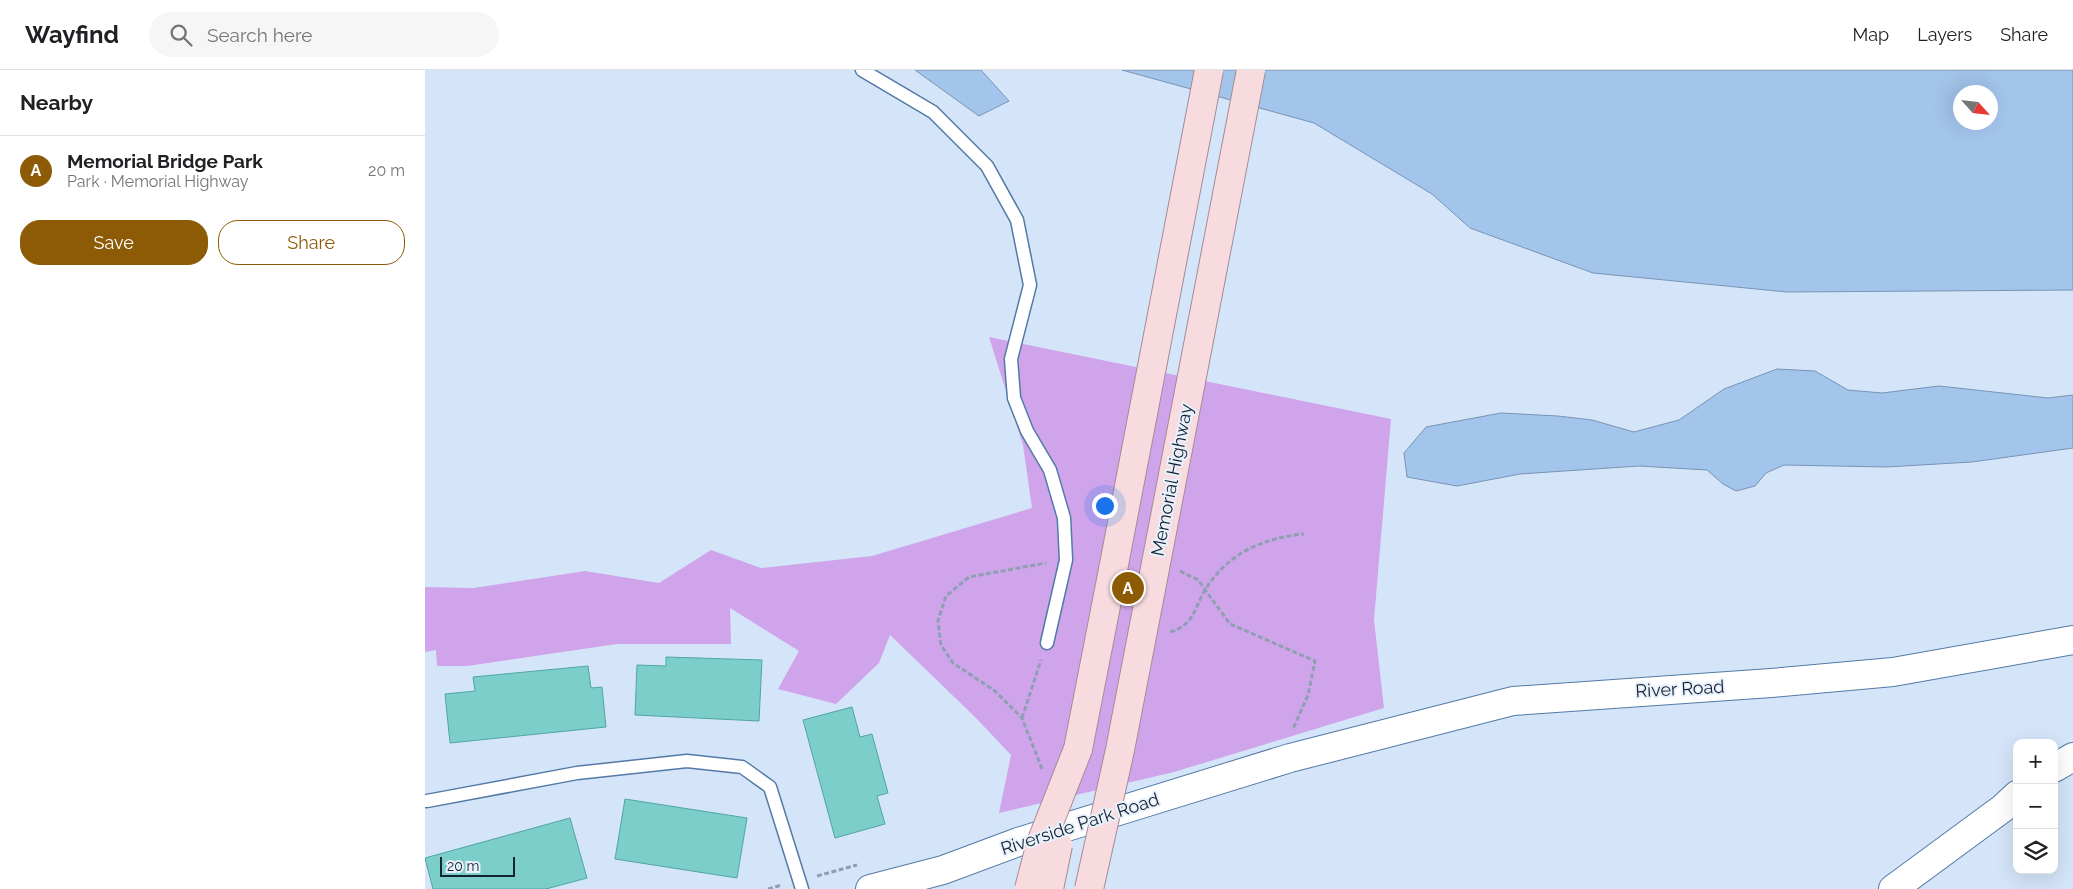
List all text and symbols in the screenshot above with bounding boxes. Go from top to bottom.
search box [149,12,499,57]
text: Wayfind [25,20,119,49]
icon: search [167,21,195,49]
text: Search here [207,24,312,46]
text: Map [1853,24,1889,45]
text: Layers [1917,24,1972,45]
text: Share [2000,24,2048,45]
north arrow [1953,85,1998,130]
text: Nearby [20,90,93,115]
text: Memorial Bridge Park [67,150,263,172]
text: A [31,161,41,180]
text: 20 m [368,161,405,180]
text: Park · Memorial Highway [67,172,248,191]
button: Save [20,220,208,265]
button: Share [218,220,405,265]
street label: Memorial Highway [1146,402,1197,558]
your location [1092,493,1118,519]
pin: A [1112,569,1144,607]
street label: River Road [1635,676,1725,701]
map controls [2013,739,2058,874]
button: + [2013,739,2058,784]
button: − [2013,784,2058,829]
street label: Riverside Park Road [998,788,1162,859]
button: layers [2013,829,2058,874]
scale bar [440,854,515,877]
text: 20 m [447,858,479,874]

